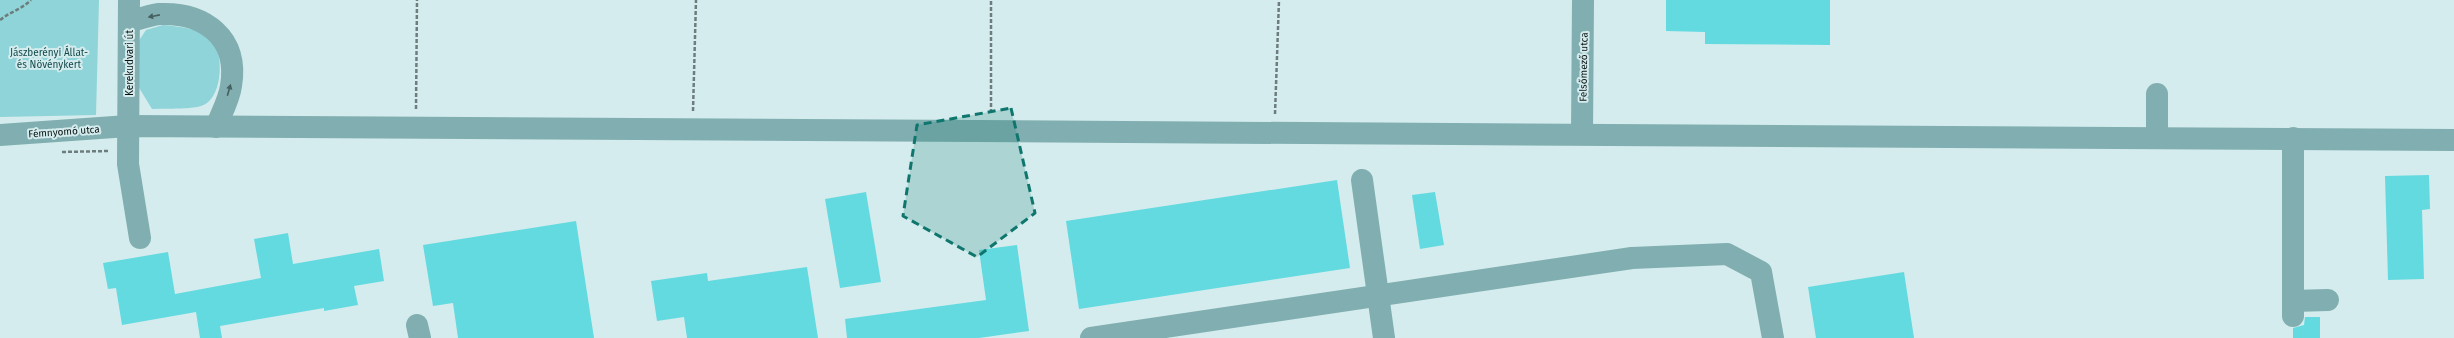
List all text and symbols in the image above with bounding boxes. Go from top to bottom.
one-way arrow [148,13,161,19]
street label: Kerekudvari út [123,30,136,96]
street label: Felsőmező utca [1576,32,1591,102]
park label: Jászberényi Állat- és Növénykert [10,45,88,71]
one-way arrow [227,84,233,97]
street label: Fémnyomó utca [28,124,100,140]

